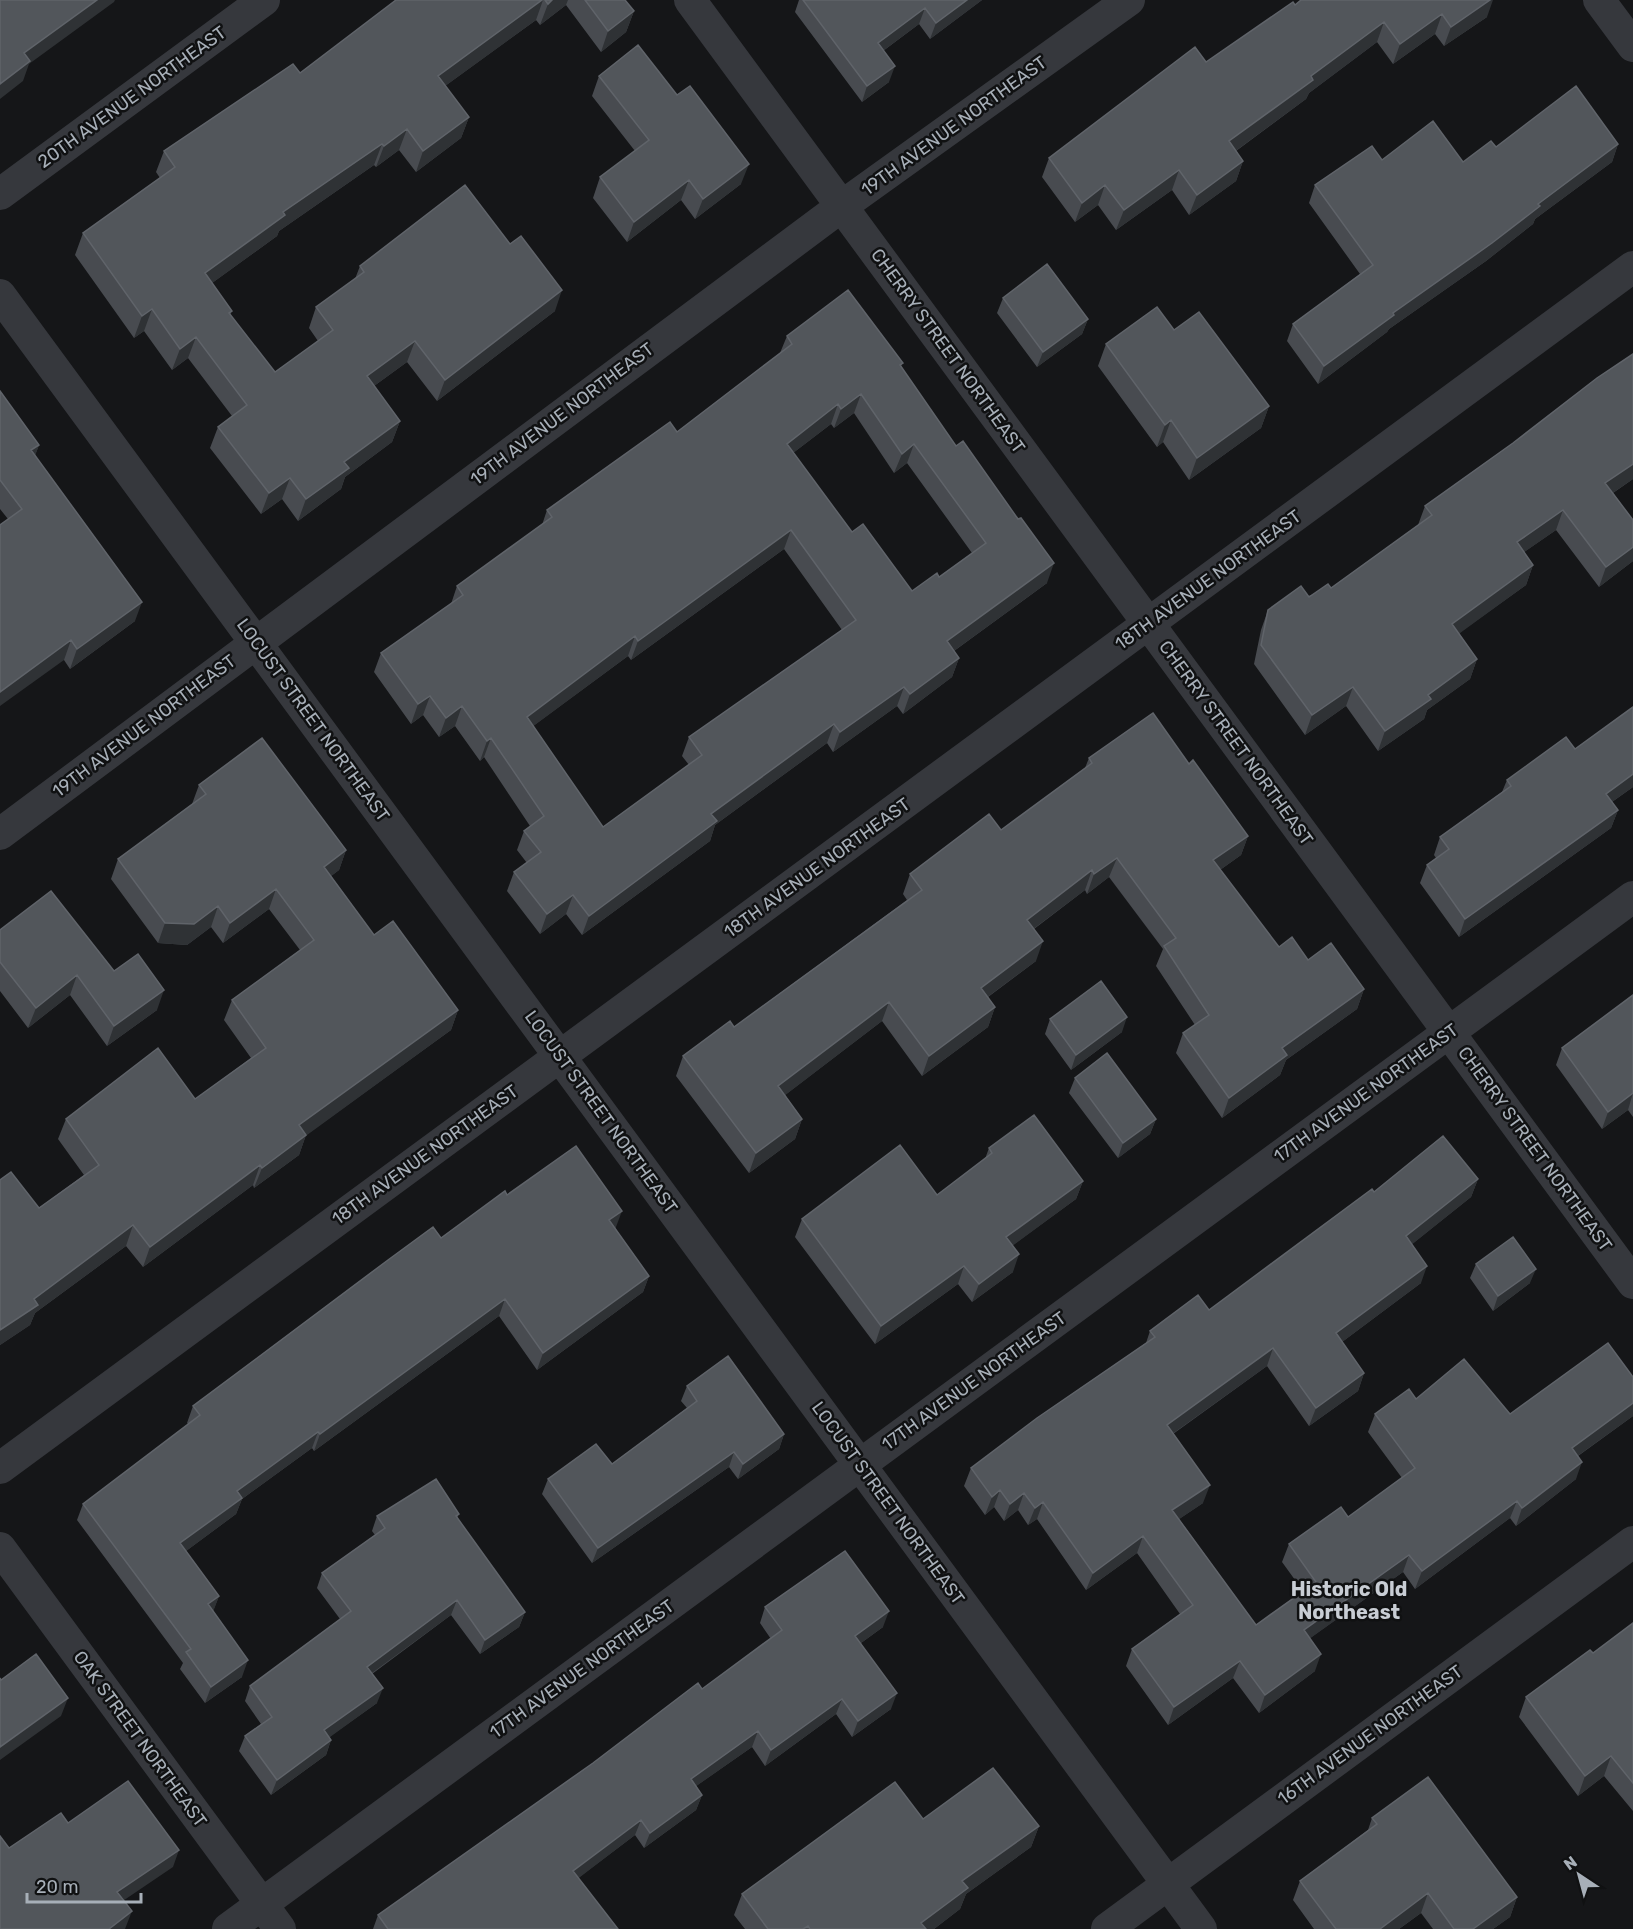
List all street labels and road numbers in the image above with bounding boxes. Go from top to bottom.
street label: 20TH AVENUE NORTHEAST [34,21,230,173]
street label: 19TH AVENUE NORTHEAST [857,51,1051,201]
street label: CHERRY STREET NORTHEAST [866,244,1030,458]
street label: 19TH AVENUE NORTHEAST [466,338,658,490]
street label: 18TH AVENUE NORTHEAST [1111,505,1305,655]
street label: LOCUST STREET NORTHEAST [232,614,394,826]
street label: CHERRY STREET NORTHEAST [1154,636,1318,850]
street label: 19TH AVENUE NORTHEAST [48,650,240,802]
street label: 18TH AVENUE NORTHEAST [720,793,914,943]
street label: LOCUST STREET NORTHEAST [520,1006,682,1218]
street label: 17TH AVENUE NORTHEAST [1270,1019,1462,1167]
street label: CHERRY STREET NORTHEAST [1453,1042,1617,1256]
street label: 18TH AVENUE NORTHEAST [328,1080,522,1230]
street label: 17TH AVENUE NORTHEAST [878,1307,1070,1455]
street label: LOCUST STREET NORTHEAST [807,1397,969,1609]
street label: 17TH AVENUE NORTHEAST [486,1595,678,1743]
street label: OAK STREET NORTHEAST [69,1647,211,1831]
street label: 16TH AVENUE NORTHEAST [1273,1660,1467,1810]

